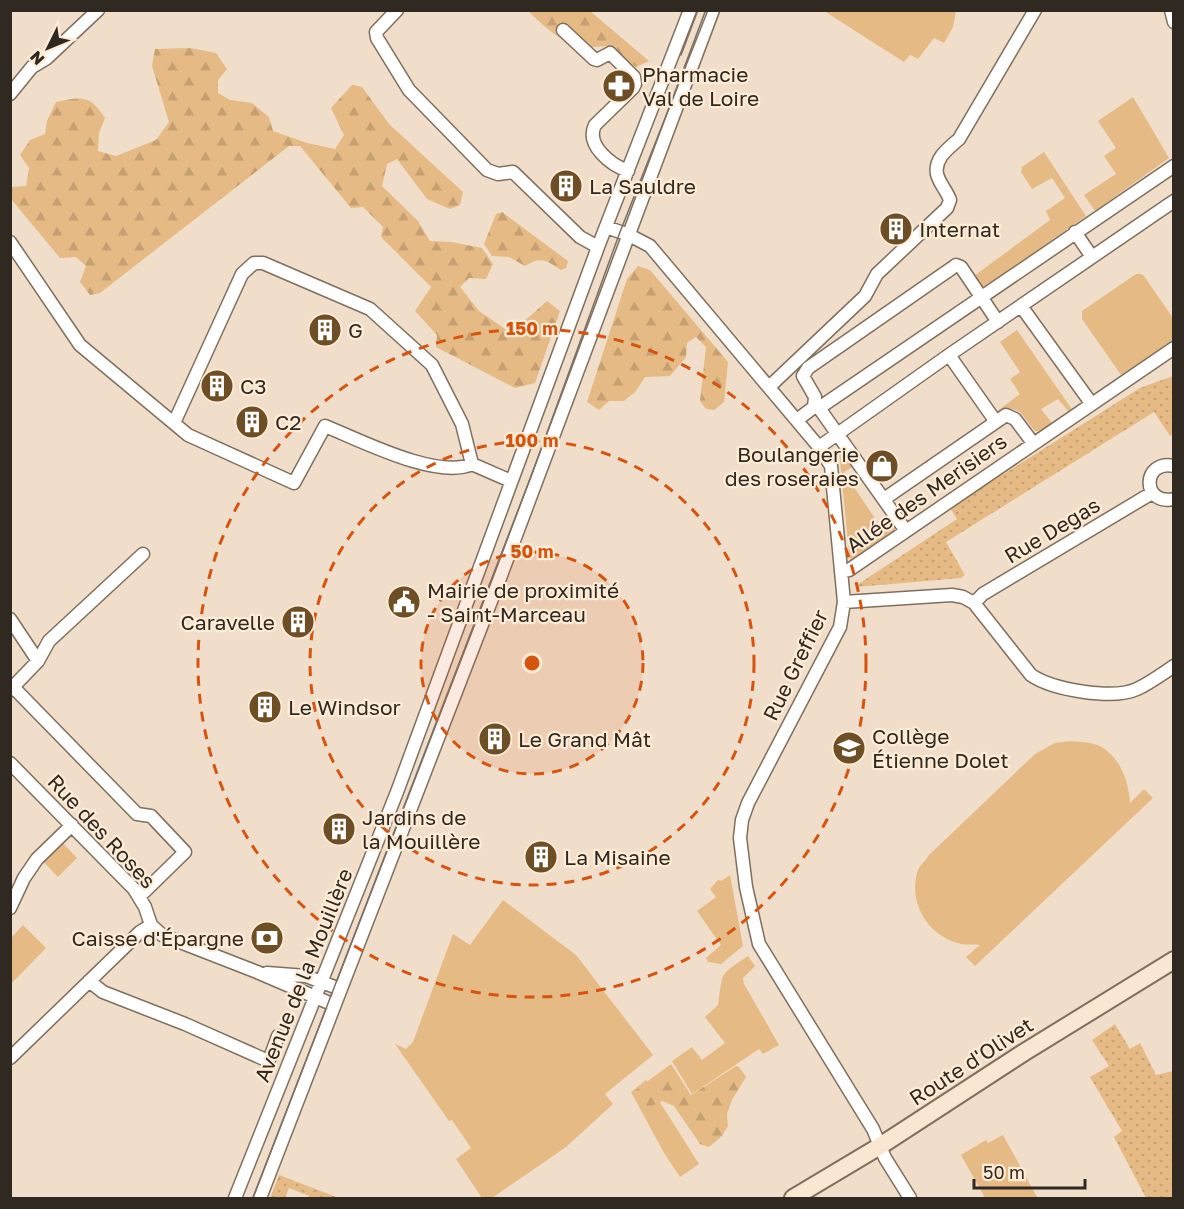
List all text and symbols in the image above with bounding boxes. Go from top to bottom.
north arrow [18,18,78,78]
text: N [26,47,48,70]
place label: Pharmacie Val de Loire [642,61,759,111]
pharmacy icon: Pharmacie Val de Loire [601,68,637,104]
building icon: La Sauldre [548,168,584,204]
place label: La Sauldre [589,173,696,199]
building icon: Internat [878,211,914,247]
place label: Internat [919,216,1000,242]
building icon: G [307,312,343,348]
place label: G [348,317,363,343]
text: 150 m [506,317,558,339]
building icon: C3 [199,368,235,404]
place label: C3 [240,373,267,399]
building icon: C2 [234,404,270,440]
place label: C2 [275,409,301,435]
street label: Allée des Merisiers [841,428,1011,558]
text: 100 m [506,429,558,451]
place label: Boulangerie des roseraies [725,441,859,491]
shop icon: Boulangerie des roseraies [864,448,900,484]
street label: Rue Degas [1000,491,1104,569]
text: 50 m [511,540,553,562]
place label: Mairie de proximité - Saint-Marceau [427,577,619,627]
public building icon: Mairie de proximité - Saint-Marceau [386,584,422,620]
building icon: Caravelle [280,604,316,640]
street label: Rue Greffier [757,605,833,725]
place label: Caravelle [181,609,275,635]
centre of rings [522,653,542,673]
building icon: Le Windsor [247,689,283,725]
place label: Le Windsor [288,694,401,720]
building icon: Le Grand Mât [477,721,513,757]
place label: Collège Étienne Dolet [872,723,1009,773]
place label: Le Grand Mât [518,726,651,752]
school or university icon: Collège Étienne Dolet [831,730,867,766]
street label: Rue des Roses [43,769,161,893]
place label: Jardins de la Mouillère [362,804,480,854]
building icon: Jardins de la Mouillère [321,811,357,847]
building icon: La Misaine [523,839,559,875]
place label: La Misaine [564,844,671,870]
street label: Avenue de la Mouillère [248,864,358,1086]
bank icon: Caisse d'Épargne [249,920,285,956]
place label: Caisse d'Épargne [71,925,244,951]
street label: Route d'Olivet [904,1011,1038,1111]
scale bar [974,1152,1085,1190]
text: 50 m [983,1161,1025,1183]

